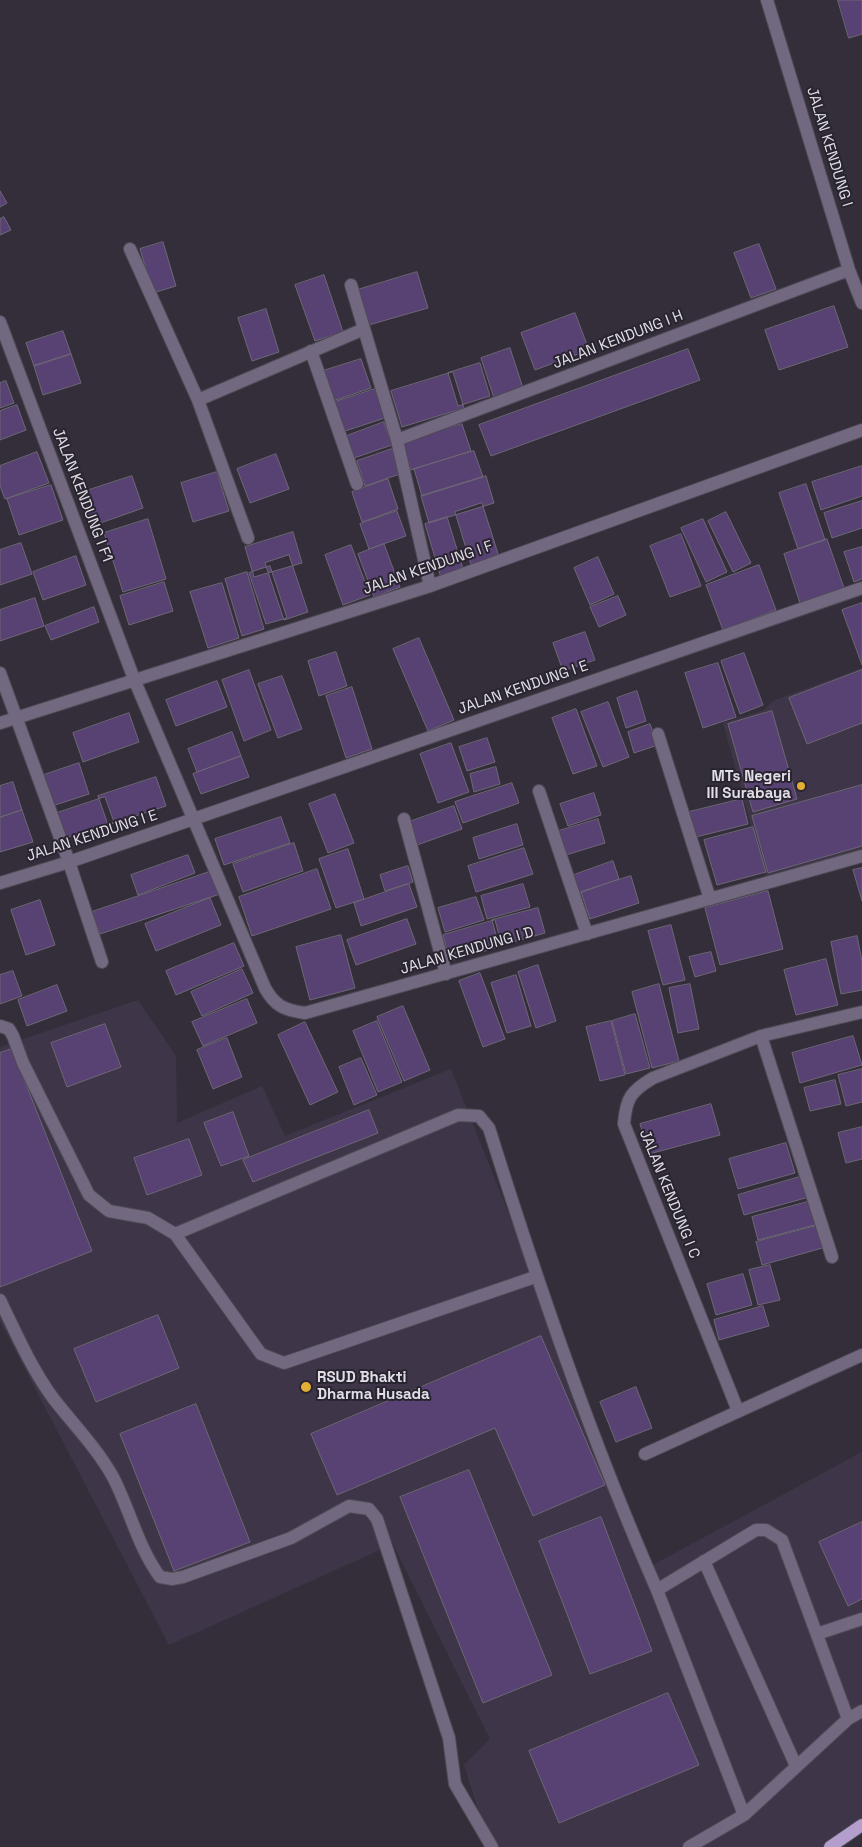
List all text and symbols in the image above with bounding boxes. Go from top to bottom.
street label: JALAN KENDUNG I [802,85,856,209]
street label: JALAN KENDUNG I H [550,307,686,373]
street label: JALAN KENDUNG I F1 [48,425,116,565]
street label: JALAN KENDUNG I F [361,537,495,599]
street label: JALAN KENDUNG I E [456,657,590,719]
place label: MTs Negeri III Surabaya [707,768,791,803]
marker: MTs Negeri III Surabaya [795,780,807,792]
street label: JALAN KENDUNG I E [24,806,160,866]
street label: JALAN KENDUNG I D [398,923,536,979]
street label: JALAN KENDUNG I C [635,1127,703,1261]
place label: RSUD Bhakti Dharma Husada [317,1369,430,1404]
marker: RSUD Bhakti Dharma Husada [299,1380,313,1394]

